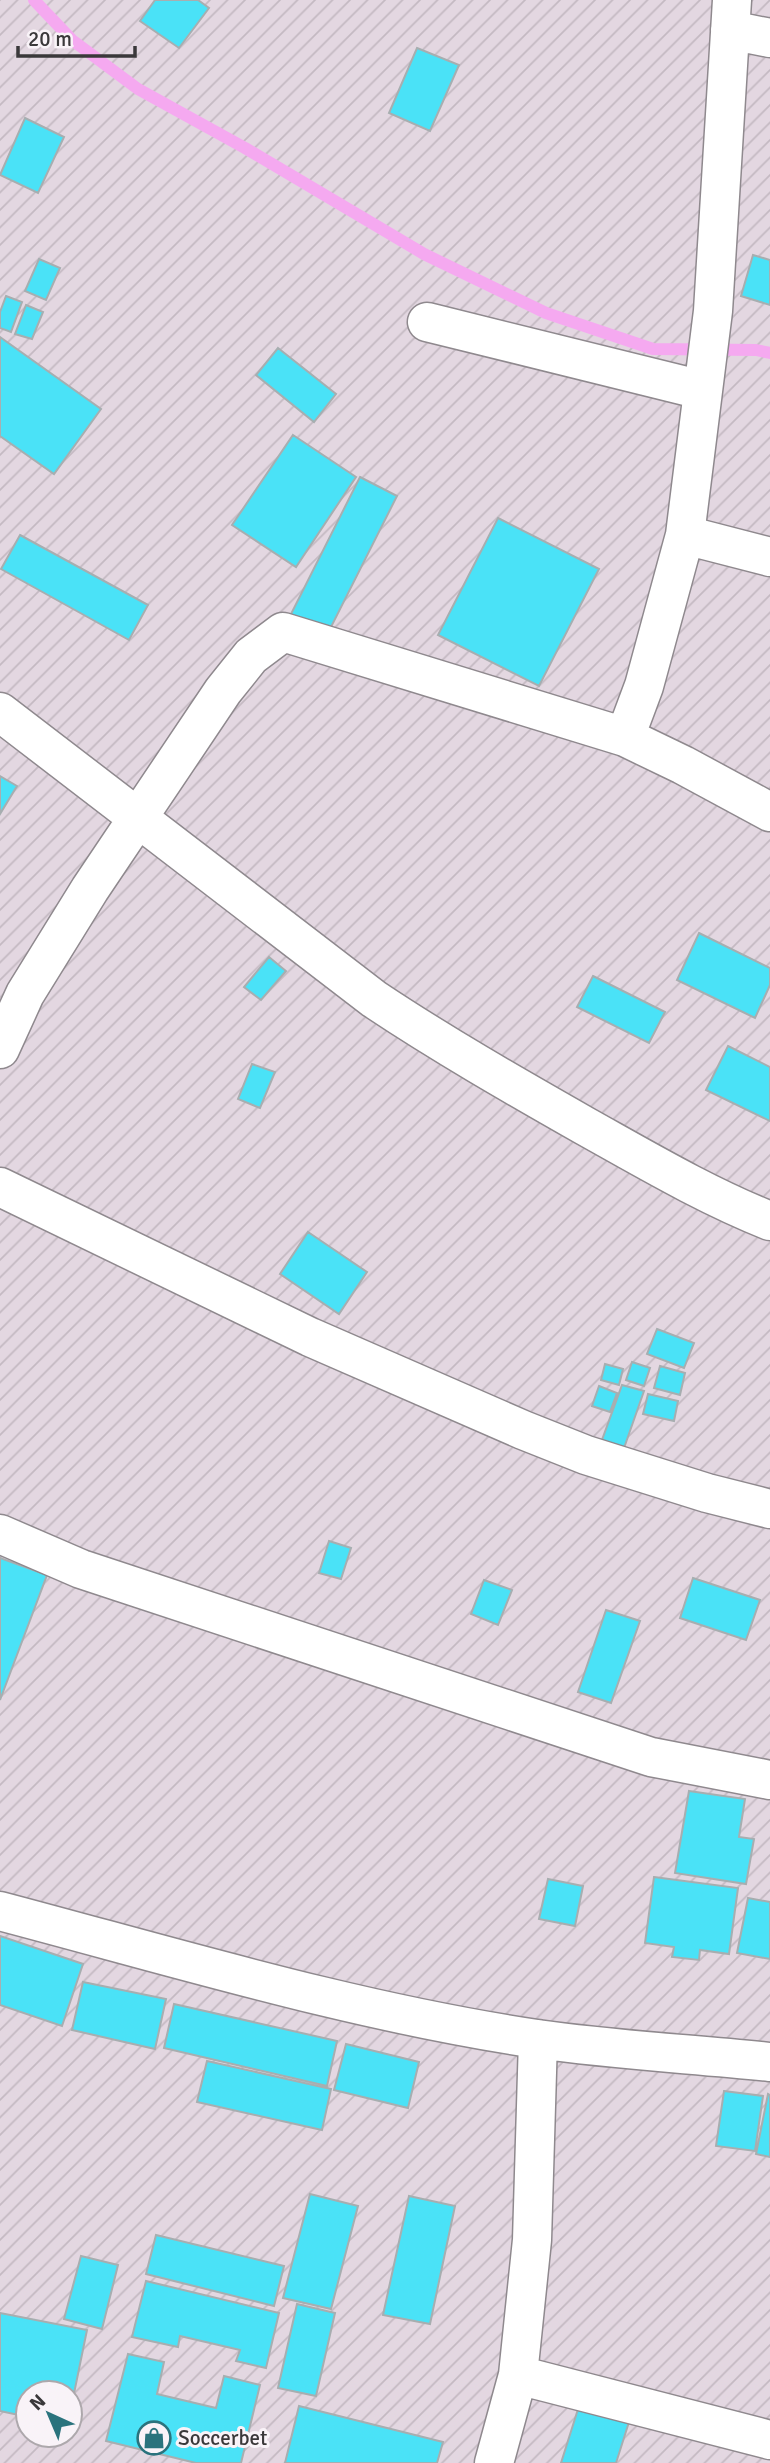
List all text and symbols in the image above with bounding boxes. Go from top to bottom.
scale bar [18,14,135,58]
text: 20 m [28,26,72,52]
north arrow [14,2379,84,2449]
text: N [25,2389,51,2416]
shop icon: Soccerbet [135,2419,173,2457]
place label: Soccerbet [178,2425,267,2451]

